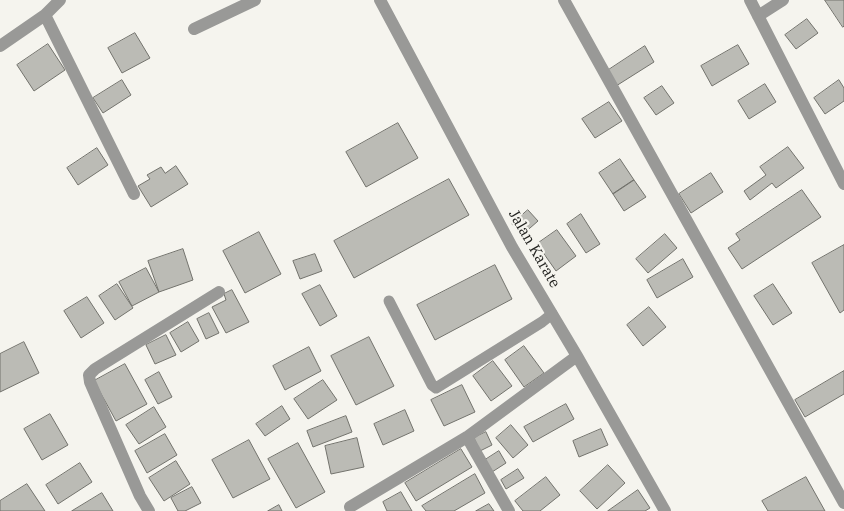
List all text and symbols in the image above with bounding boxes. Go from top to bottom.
street label: Jalan Karate [504,207,564,291]

